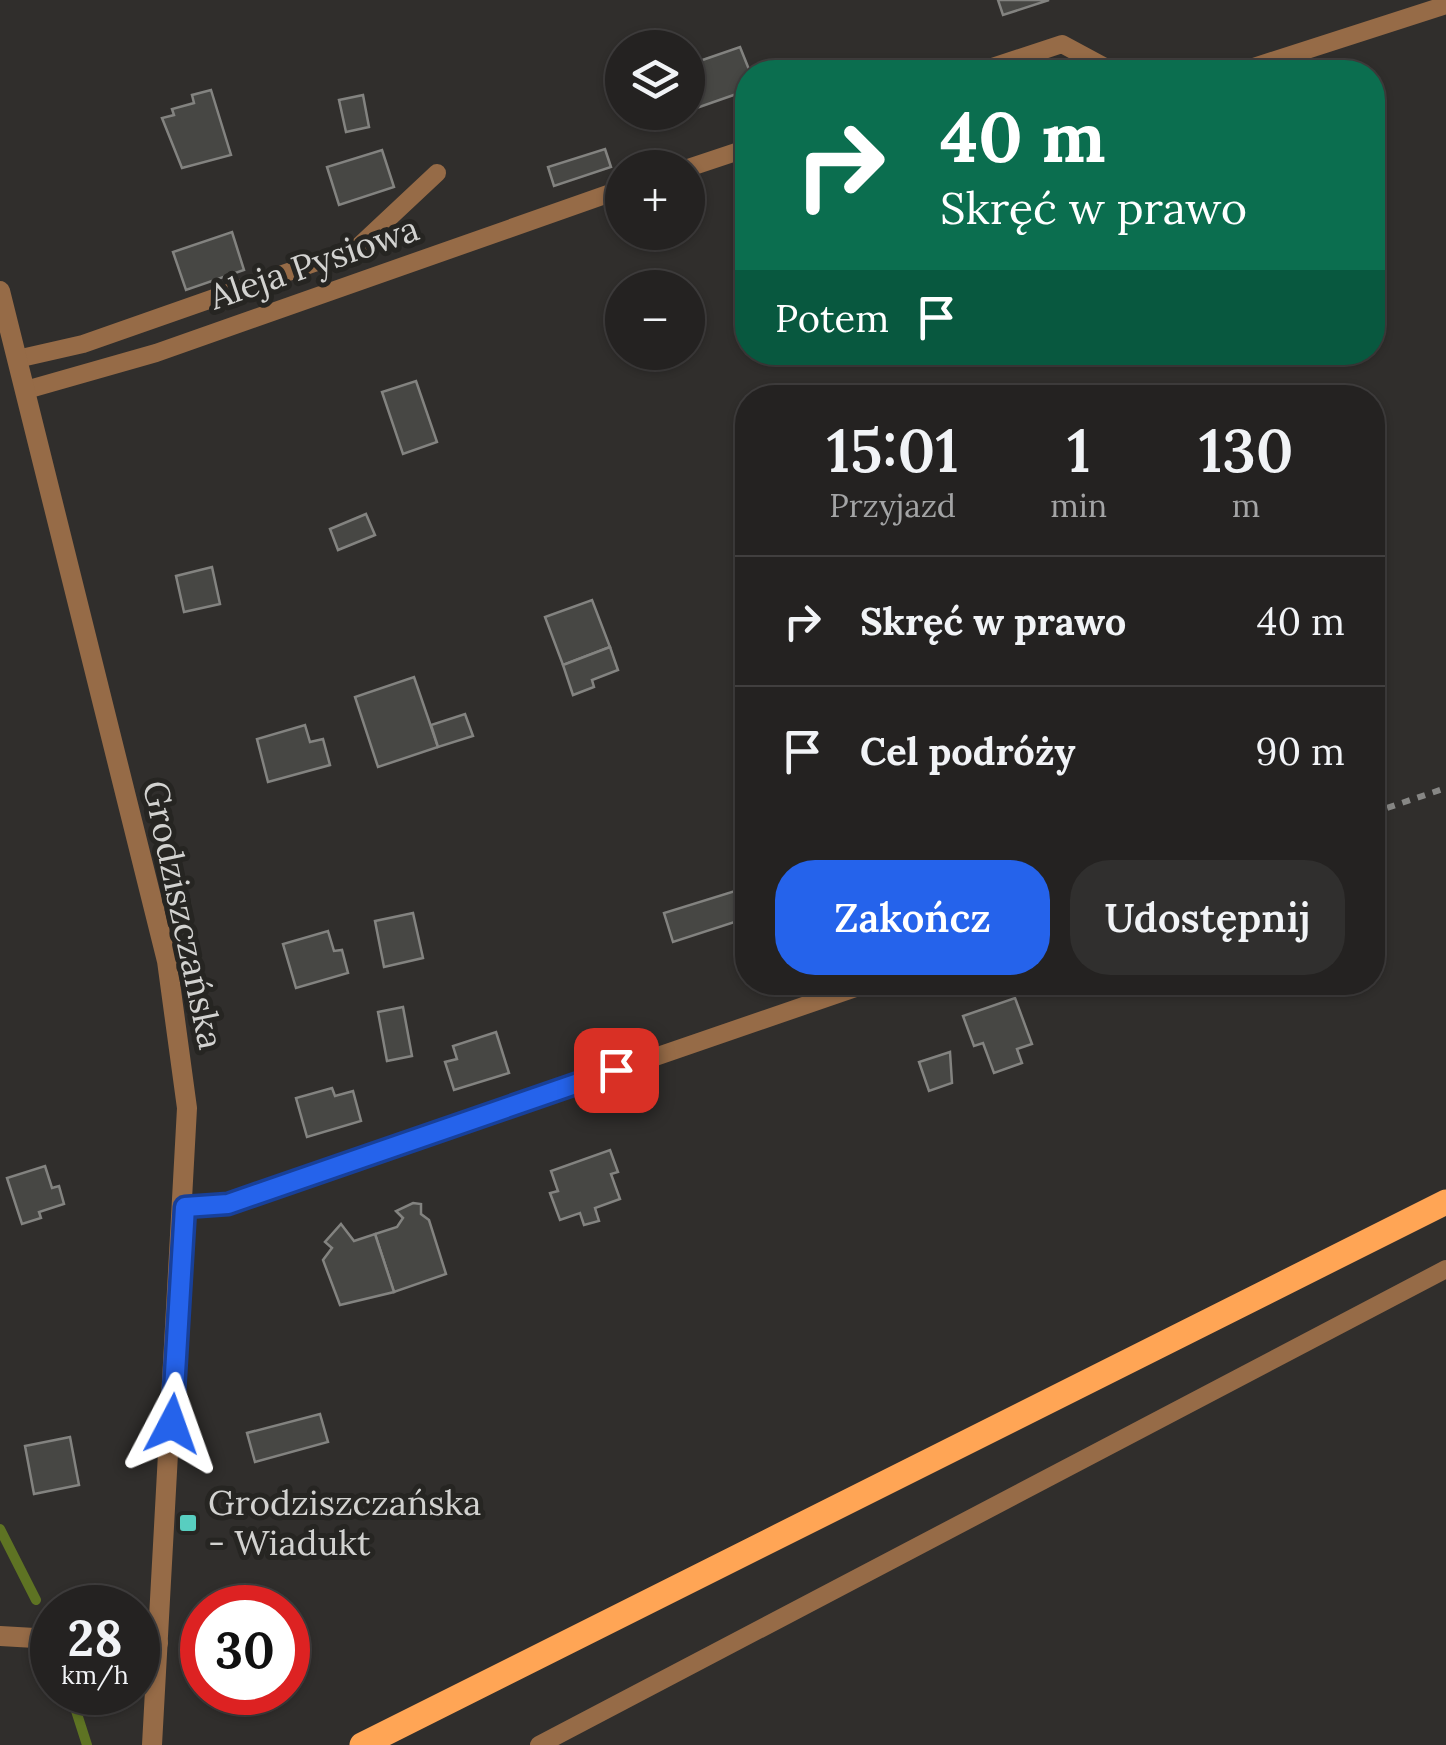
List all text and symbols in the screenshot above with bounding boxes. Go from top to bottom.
map controls [605,30,705,370]
button: layers [605,30,705,130]
text: 40 m [940,92,1106,181]
icon: right [775,100,905,230]
button: + [605,150,705,250]
text: Skręć w prawo [940,179,1247,236]
street label: Aleja Pysiowa [202,206,425,320]
button: − [605,270,705,370]
icon: arrive [909,290,964,345]
text: Potem [775,294,889,342]
text: 15:01 [826,412,959,488]
text: 1 [1067,412,1091,488]
text: 130 [1199,412,1294,488]
text: Przyjazd [829,485,956,526]
text: min [1050,485,1107,526]
text: m [1232,485,1260,526]
icon: right [775,594,830,649]
text: Skręć w prawo [860,597,1126,645]
text: 40 m [1257,597,1345,645]
icon: arrive [775,724,830,779]
text: Cel podróży [860,727,1075,775]
text: 90 m [1255,727,1345,775]
street label: Grodziszczańska [133,777,234,1053]
button: Zakończ [775,860,1050,975]
button: Udostępnij [1070,860,1345,975]
pin [574,1028,659,1113]
icon: arrive [589,1043,644,1098]
position arrow [120,1372,224,1476]
place label: Grodziszczańska - Wiadukt [208,1480,481,1565]
marker: Grodziszczańska - Wiadukt [177,1512,199,1534]
speed limit sign: 30 [180,1585,310,1715]
text: 28 [67,1606,123,1670]
text: km/h [61,1659,129,1691]

